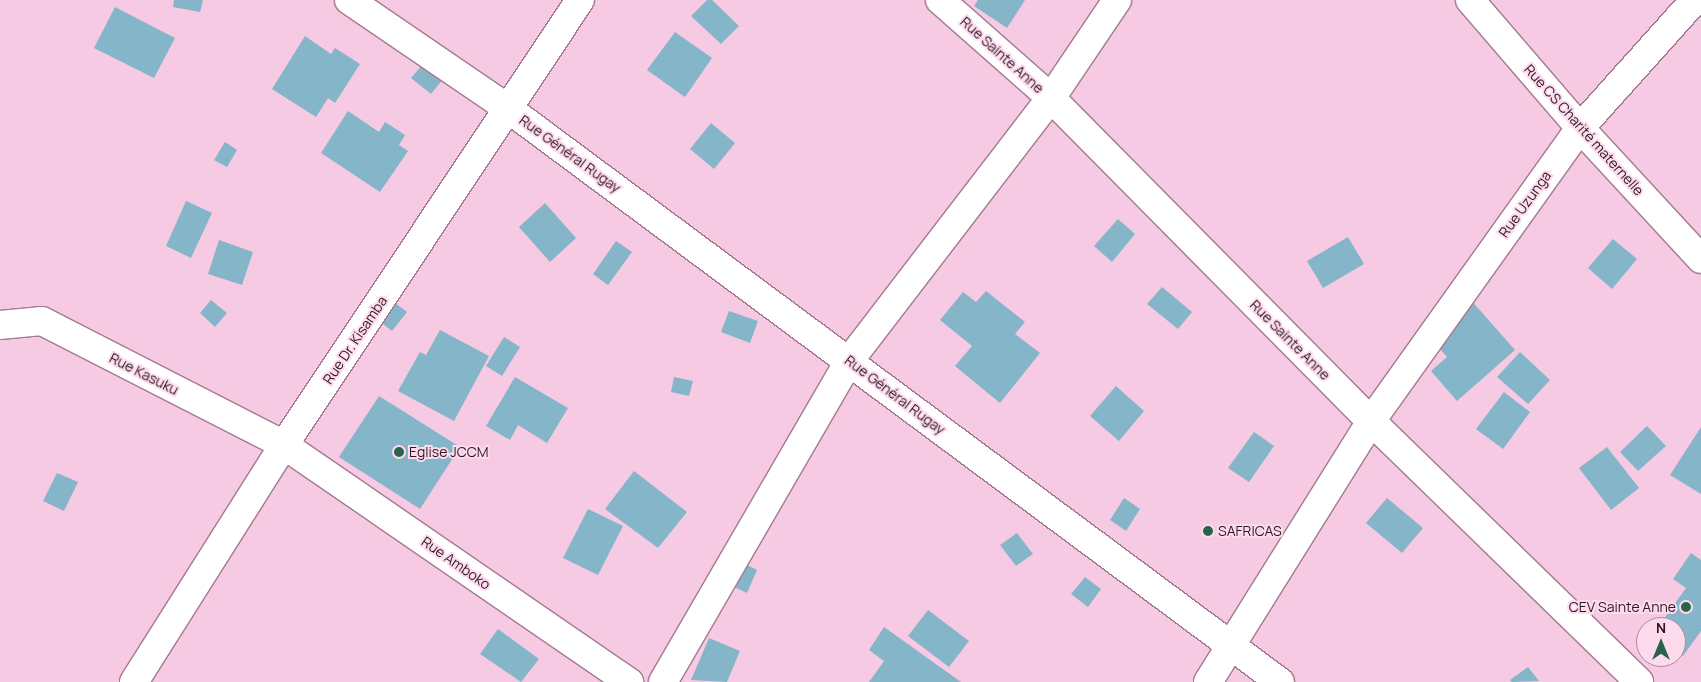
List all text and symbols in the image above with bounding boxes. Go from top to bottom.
street label: Rue Sainte Anne [957,13,1047,97]
street label: Rue CS Charité maternelle [1521,61,1647,199]
street label: Rue Général Rugay [516,112,624,196]
street label: Rue Uzunga [1495,167,1555,241]
street label: Rue Dr. Kisamba [319,293,391,387]
street label: Rue Sainte Anne [1247,297,1333,383]
street label: Rue Kasuku [107,349,181,399]
street label: Rue Général Rugay [842,352,948,438]
place label: Eglise JCCM [409,444,488,460]
marker: Eglise JCCM [393,446,405,458]
place label: SAFRICAS [1218,523,1282,539]
marker: SAFRICAS [1202,525,1214,537]
street label: Rue Amboko [418,533,494,593]
place label: CEV Sainte Anne [1569,599,1676,615]
marker: CEV Sainte Anne [1680,601,1692,613]
north arrow [1636,617,1686,667]
text: N [1656,618,1666,637]

